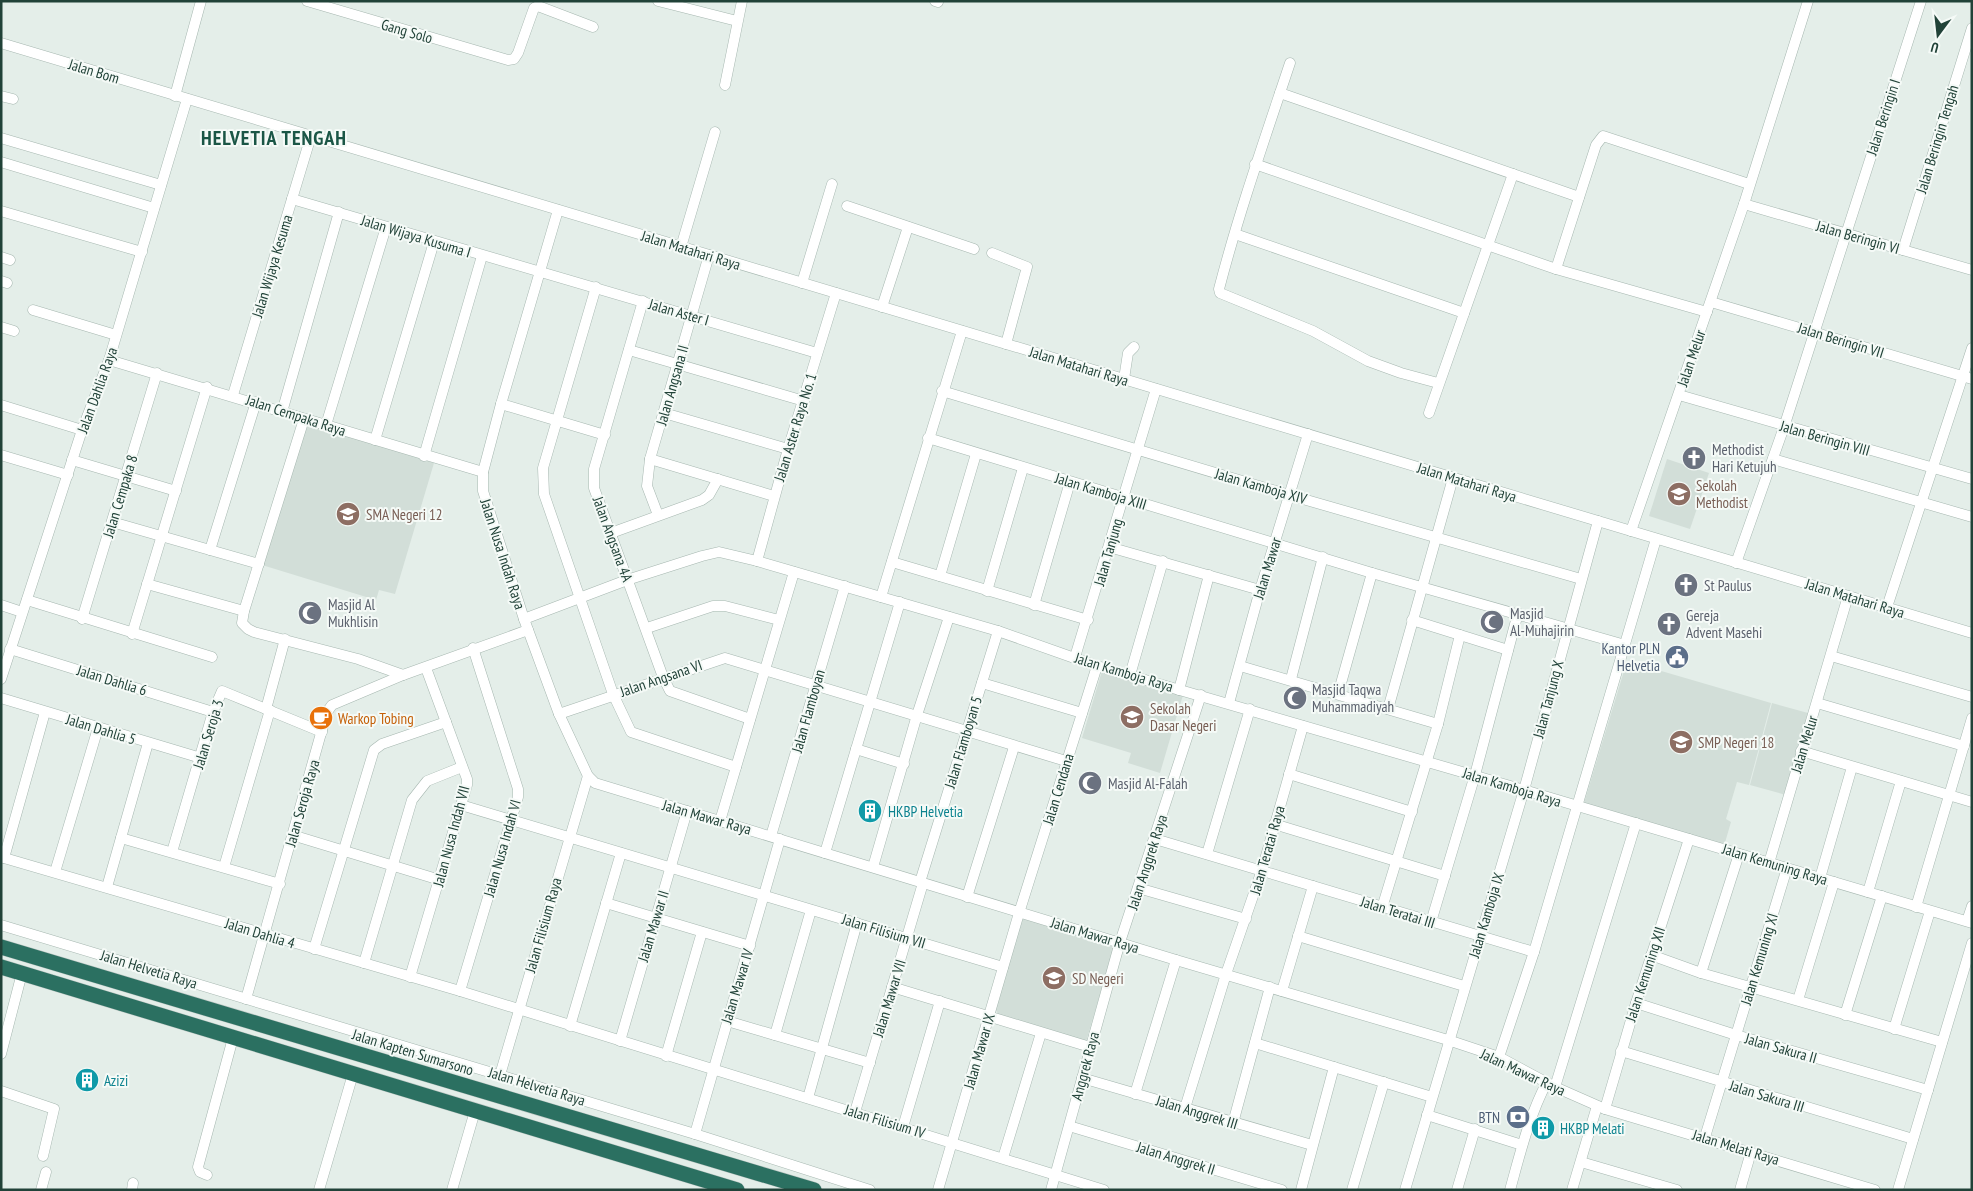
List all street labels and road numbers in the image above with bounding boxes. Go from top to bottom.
street label: Gang Solo [379,15,435,47]
street label: Jalan Bom [65,54,122,88]
street label: Jalan Beringin I [1861,76,1904,158]
street label: Jalan Beringin Tengah [1911,83,1962,196]
street label: Jalan Wijaya Kusuma I [358,210,473,262]
street label: Jalan Wijaya Kesuma [247,212,297,321]
street label: Jalan Beringin VI [1813,216,1902,258]
street label: Jalan Matahari Raya [638,226,743,274]
street label: Jalan Aster I [646,294,711,330]
street label: Jalan Beringin VII [1795,318,1886,362]
street label: Jalan Melur [1672,326,1710,390]
street label: Jalan Matahari Raya [1026,342,1131,390]
street label: Jalan Angsana II [651,343,692,428]
street label: Jalan Dahlia Raya [72,344,121,437]
street label: Jalan Aster Raya No. 1 [769,371,820,484]
street label: Jalan Cempaka Raya [243,390,348,440]
street label: Jalan Beringin VIII [1777,416,1872,460]
street label: Jalan Cempaka 8 [98,452,142,541]
street label: Jalan Matahari Raya [1414,458,1519,506]
street label: Jalan Kamboja XIV [1212,464,1309,508]
street label: Jalan Kamboja XIII [1052,468,1149,514]
street label: Jalan Angsana 4A [588,493,638,585]
street label: Jalan Nusa Indah Raya [476,495,530,612]
street label: Jalan Tanjung [1089,516,1127,589]
street label: Jalan Mawar [1248,534,1286,602]
street label: Jalan Matahari Raya [1802,574,1907,622]
street label: Jalan Kamboja Raya [1072,648,1176,696]
street label: Jalan Angsana VI [617,655,705,701]
street label: Jalan Tanjung X [1528,658,1568,741]
street label: Jalan Dahlia 6 [74,660,149,700]
street label: Jalan Flamboyan [787,667,829,756]
street label: Jalan Flamboyan 5 [940,694,986,791]
street label: Jalan Seroja 3 [188,697,228,772]
street label: Jalan Dahlia 5 [63,709,138,749]
street label: Jalan Melur [1786,712,1822,776]
street label: Jalan Cendana [1038,751,1078,828]
street label: Jalan Seroja Raya [280,757,323,850]
street label: Jalan Kamboja Raya [1460,763,1564,811]
street label: Jalan Nusa Indah VII [428,783,474,889]
street label: Jalan Mawar Raya [659,795,754,839]
street label: Jalan Nusa Indah VI [479,797,525,900]
street label: Jalan Teratai Raya [1245,803,1289,897]
street label: Jalan Anggrek Raya [1122,812,1171,913]
street label: Jalan Kemuning Raya [1719,839,1830,889]
street label: Jalan Kamboja IX [1464,870,1508,961]
street label: Jalan Filisium Raya [520,875,566,976]
street label: Jalan Mawar II [633,888,673,965]
street label: Jalan Teratai III [1357,891,1438,932]
street label: Jalan Filisium VII [839,909,928,953]
street label: Jalan Kemuning XI [1736,911,1782,1008]
street label: Jalan Mawar Raya [1048,912,1141,957]
street label: Jalan Dahlia 4 [222,913,297,953]
street label: Jalan Kemuning XII [1620,924,1669,1025]
street label: Jalan Helvetia Raya [97,945,200,993]
street label: Jalan Mawar IV [716,946,757,1027]
street label: Jalan Mawar VII [868,957,910,1040]
street label: Jalan Mawar IX [959,1011,999,1092]
street label: Jalan Kapten Sumarsono [349,1024,476,1079]
street label: Jalan Sakura II [1742,1028,1819,1067]
street label: Anggrek Raya [1067,1030,1103,1102]
street label: Jalan Mawar Raya [1477,1044,1568,1100]
street label: Jalan Helvetia Raya [485,1062,588,1110]
street label: Jalan Sakura III [1726,1075,1807,1116]
street label: Jalan Anggrek III [1153,1090,1240,1133]
street label: Jalan Filisium IV [841,1099,928,1142]
street label: Jalan Melati Raya [1689,1125,1782,1169]
street label: Jalan Anggrek II [1134,1137,1218,1179]

